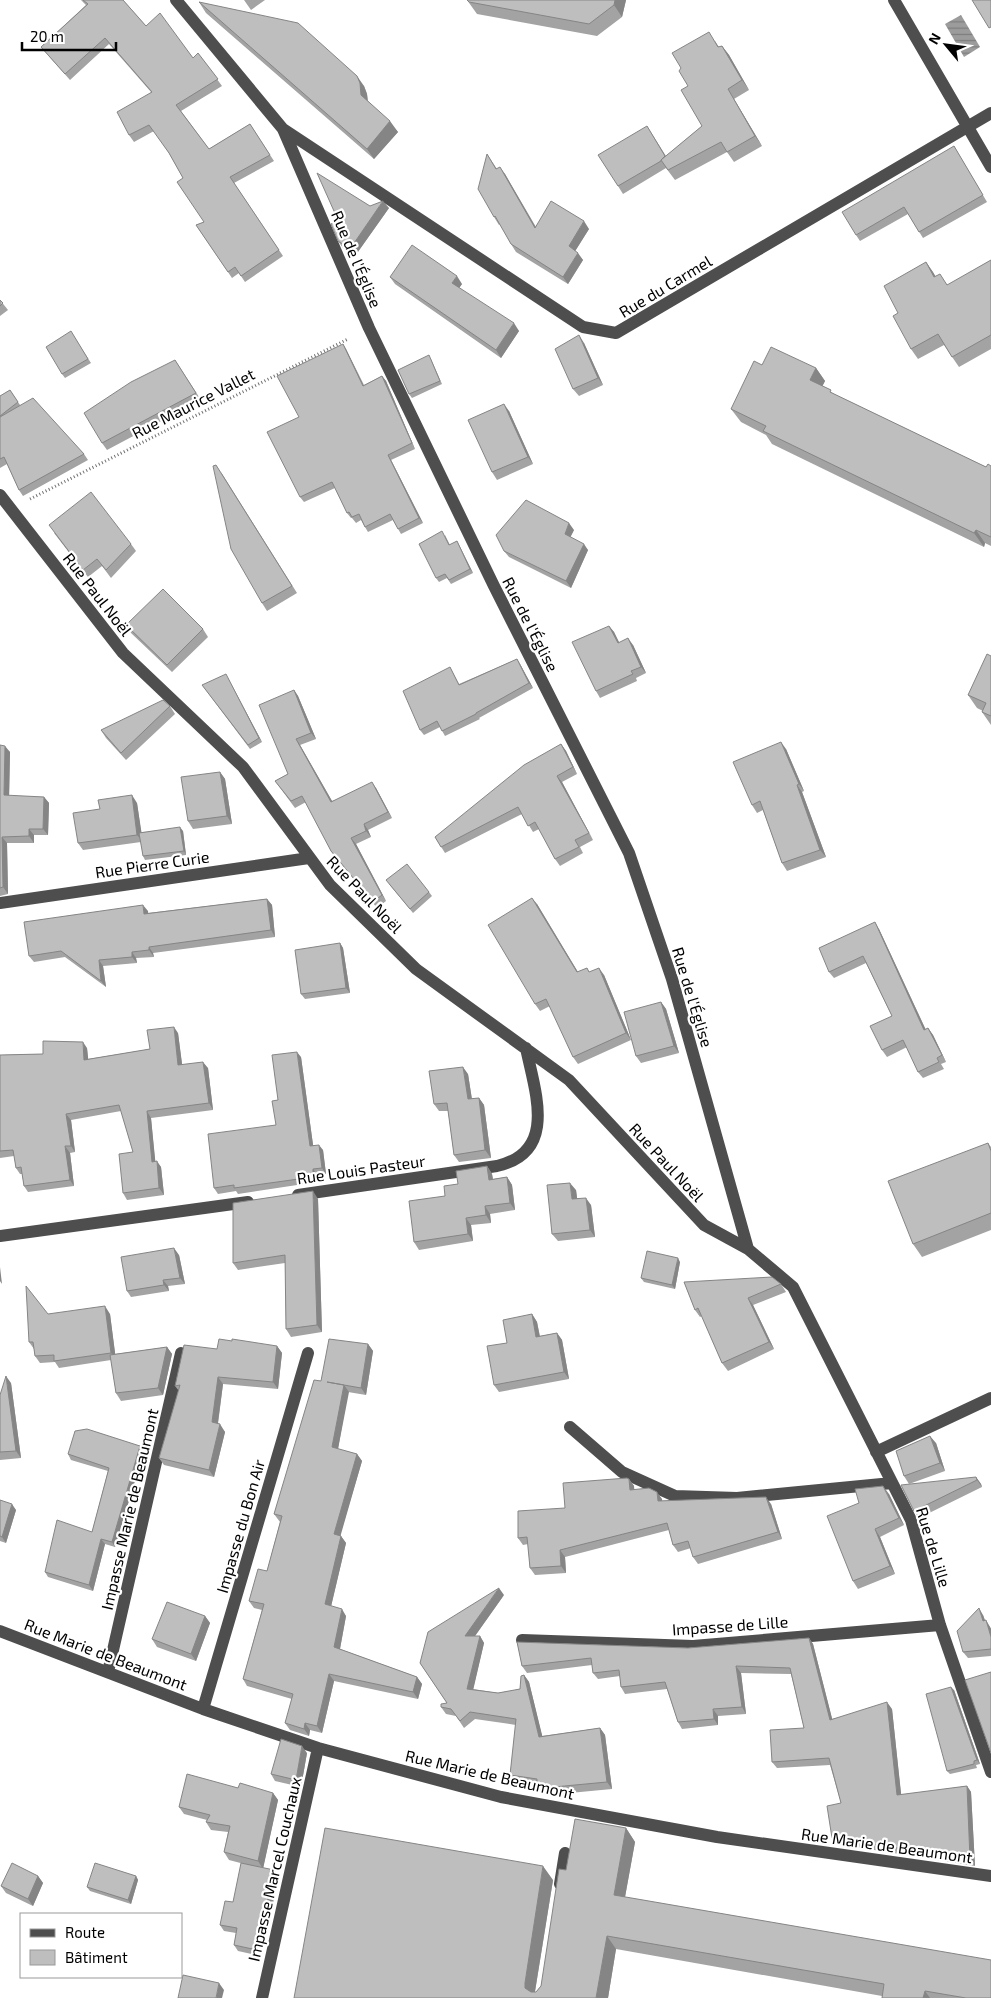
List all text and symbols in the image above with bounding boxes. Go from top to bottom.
scale bar [22,20,116,52]
north arrow [921,20,971,70]
text: 20 m [30,27,64,45]
text: N [924,30,944,47]
street label: Rue de l'Église [328,208,386,310]
street label: Rue du Carmel [615,251,715,321]
street label: Rue Maurice Vallet [128,364,258,442]
street label: Rue Paul Noël [60,549,136,639]
street label: Rue de l'Église [499,574,563,674]
street label: Rue Pierre Curie [94,847,210,881]
street label: Rue Paul Noël [323,851,407,937]
street label: Rue de l'Église [669,945,717,1049]
street label: Rue Paul Noël [626,1119,708,1205]
street label: Rue Louis Pasteur [295,1150,427,1187]
street label: Impasse Marie de Beaumont [97,1406,161,1612]
street label: Impasse du Bon Air [212,1456,268,1595]
street label: Rue de Lille [913,1505,955,1589]
street label: Impasse de Lille [671,1611,789,1639]
street label: Rue Marie de Beaumont [22,1614,190,1694]
street label: Rue Marie de Beaumont [404,1745,576,1803]
street label: Impasse Marcel Couchaux [244,1774,305,1963]
street label: Rue Marie de Beaumont [800,1824,974,1866]
legend [20,1913,182,1978]
text: Route [65,1923,105,1941]
text: Bâtiment [65,1948,128,1966]

